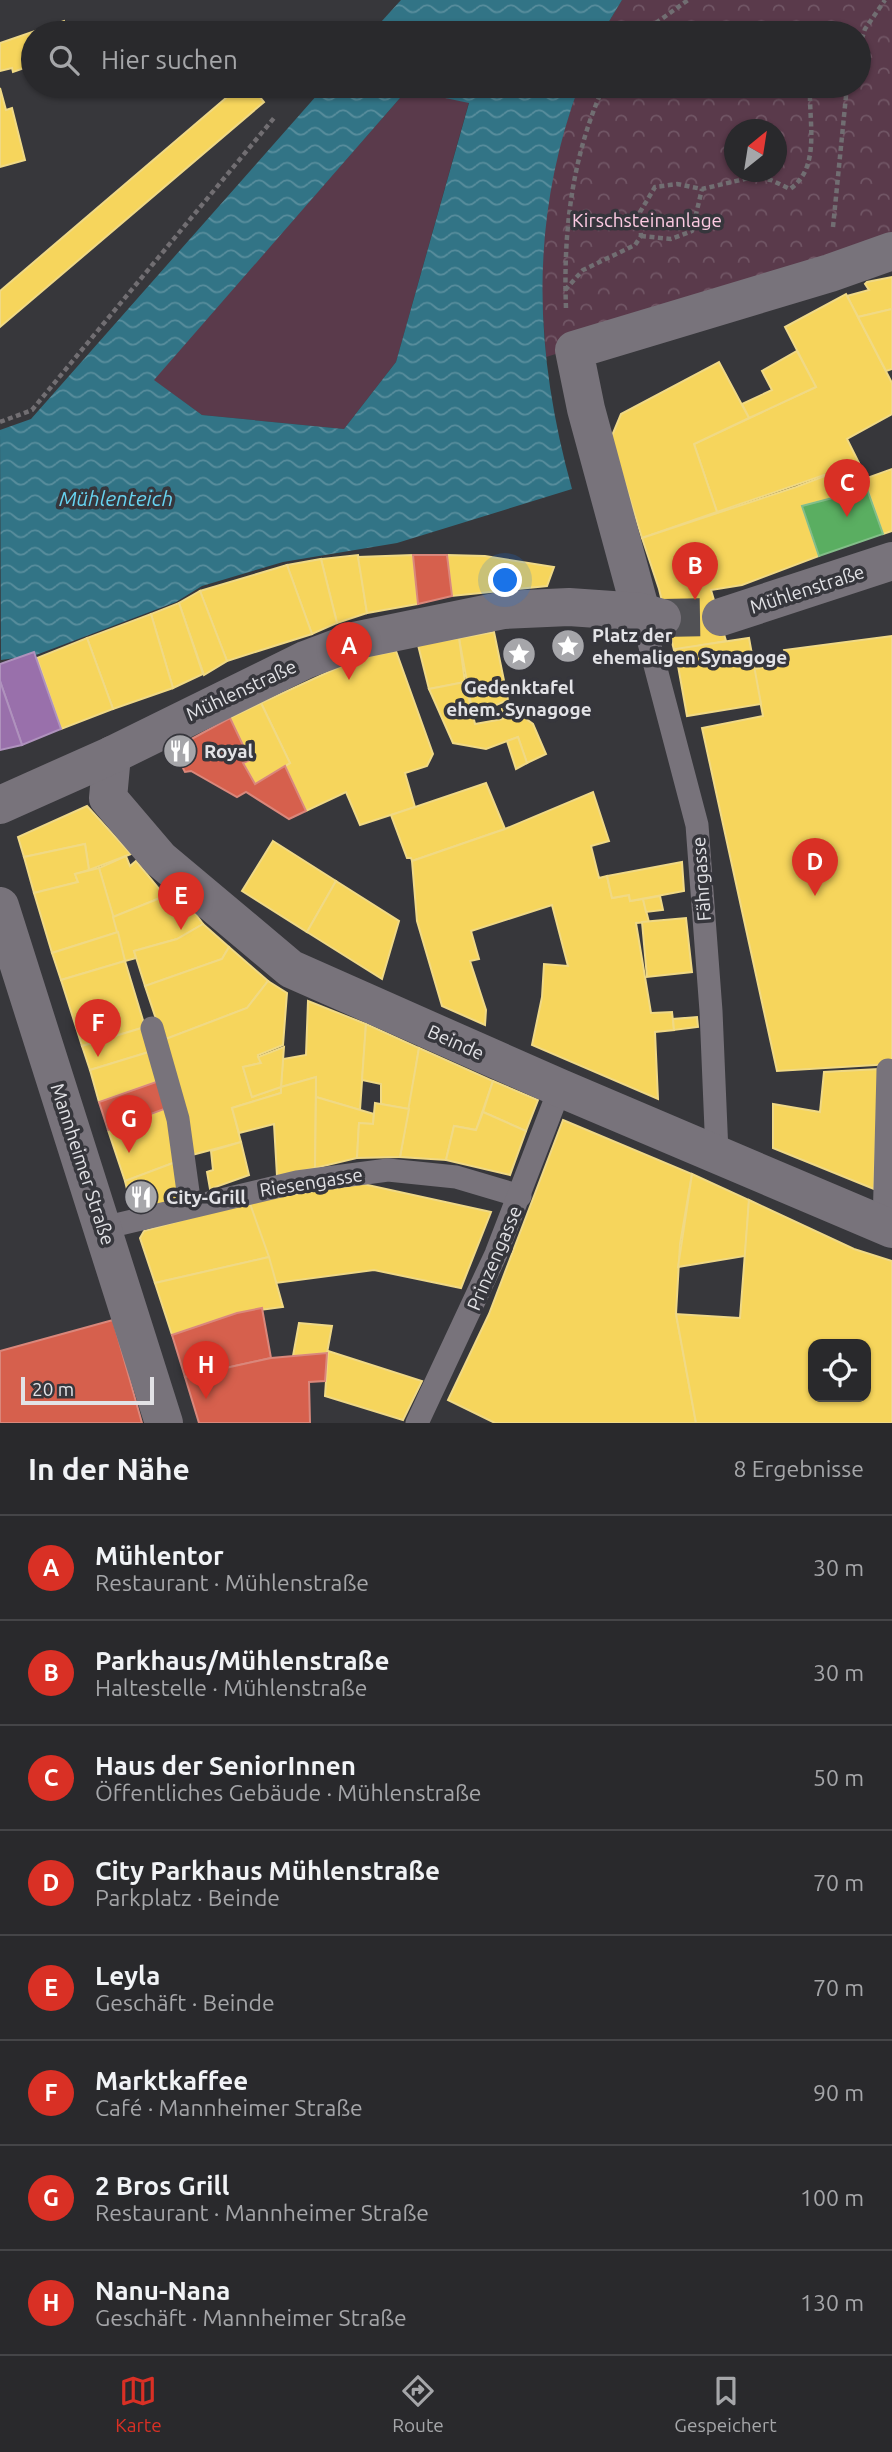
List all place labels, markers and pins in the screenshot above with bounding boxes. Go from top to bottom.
pin: C [824,459,870,517]
pin: B [672,542,718,600]
pin: A [326,622,372,680]
place label: Platz der ehemaligen Synagoge [592,624,787,668]
place icon: Platz der ehemaligen Synagoge [549,627,587,665]
place icon: Gedenktafel ehem. Synagoge [500,635,538,673]
place label: Gedenktafel ehem. Synagoge [446,676,592,720]
restaurant icon: Royal [161,732,199,770]
place label: Royal [204,740,254,762]
pin: D [792,838,838,896]
pin: E [158,872,204,930]
pin: F [75,999,121,1057]
pin: G [106,1095,152,1153]
restaurant icon: City-Grill [122,1178,160,1216]
place label: City-Grill [166,1186,246,1208]
pin: H [183,1341,229,1399]

